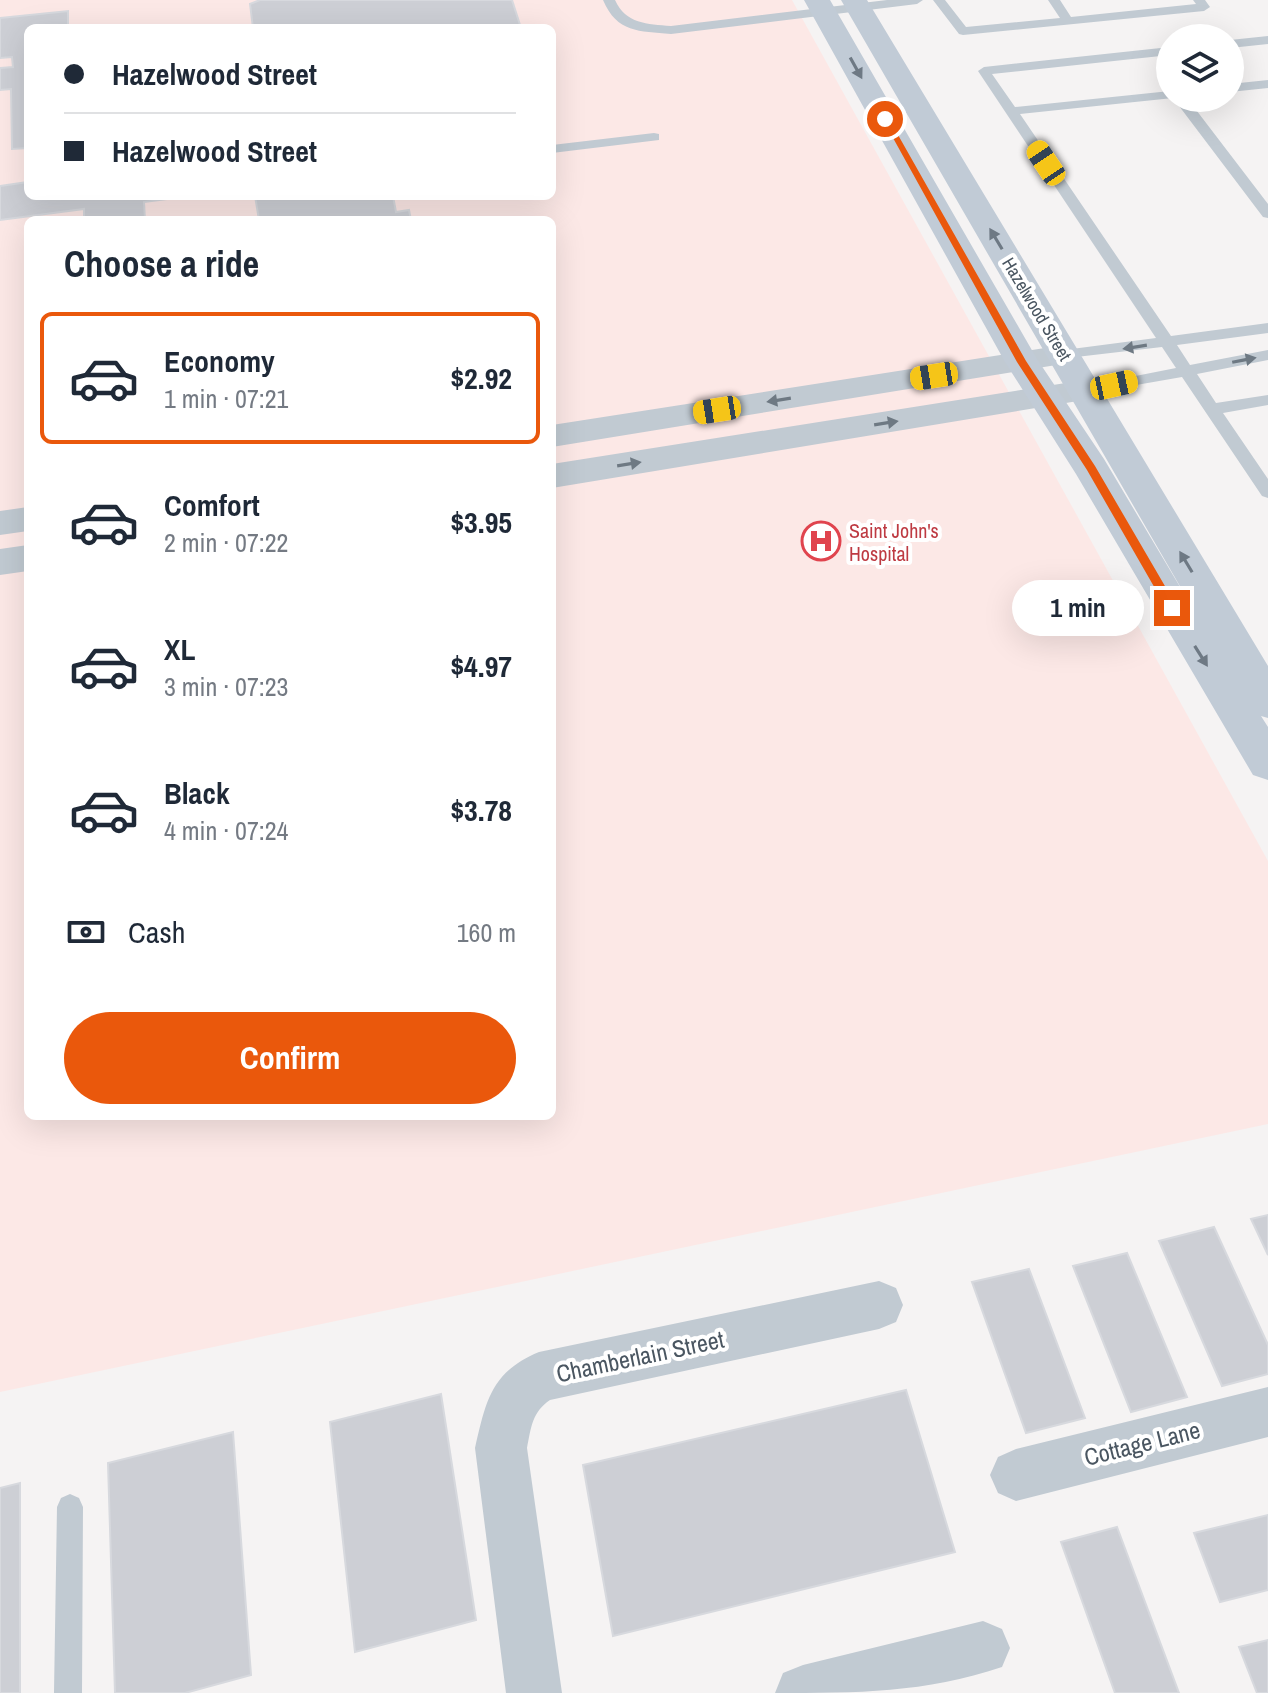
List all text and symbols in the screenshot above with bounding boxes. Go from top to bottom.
map controls [1156,24,1244,112]
button: layers [1156,24,1244,112]
text: Hazelwood Street [112,54,317,94]
one-way arrow [849,57,863,79]
route start [867,101,903,137]
text: Hazelwood Street [112,131,317,171]
car [1023,136,1069,190]
one-way arrow [989,228,1003,250]
text: Choose a ride [64,240,259,288]
street label: Hazelwood Street [996,253,1078,365]
text: Economy [164,341,275,381]
one-way arrow [1122,341,1147,353]
icon: car [68,342,140,414]
one-way arrow [1232,353,1257,365]
text: $2.92 [450,358,512,398]
car [908,360,960,392]
car [1088,368,1140,402]
text: 1 min · 07:21 [164,381,288,416]
car [691,394,743,426]
one-way arrow [766,394,791,407]
one-way arrow [874,416,899,429]
one-way arrow [617,457,642,469]
text: Comfort [164,485,260,525]
icon: car [68,486,140,558]
text: $3.95 [450,502,512,542]
place label: Saint John's Hospital [849,517,939,567]
hospital icon: Saint John's Hospital [800,520,842,562]
text: 2 min · 07:22 [164,525,288,560]
one-way arrow [1179,551,1193,573]
callout: 1 min [1012,580,1144,636]
text: 1 min [1050,590,1106,625]
route end [1154,590,1190,626]
text: XL [164,629,195,669]
icon: car [68,630,140,702]
one-way arrow [1193,645,1207,667]
text: $4.97 [450,646,512,686]
text: 3 min · 07:23 [164,669,288,704]
text: Black [164,773,230,813]
icon: car [68,774,140,846]
text: $3.78 [450,790,512,830]
text: 4 min · 07:24 [164,813,288,848]
icon: cash [64,910,108,954]
text: Cash [128,912,185,952]
text: 160 m [457,915,516,950]
button: Confirm [64,1012,516,1104]
street label: Chamberlain Street [553,1323,727,1389]
street label: Cottage Lane [1081,1413,1203,1473]

